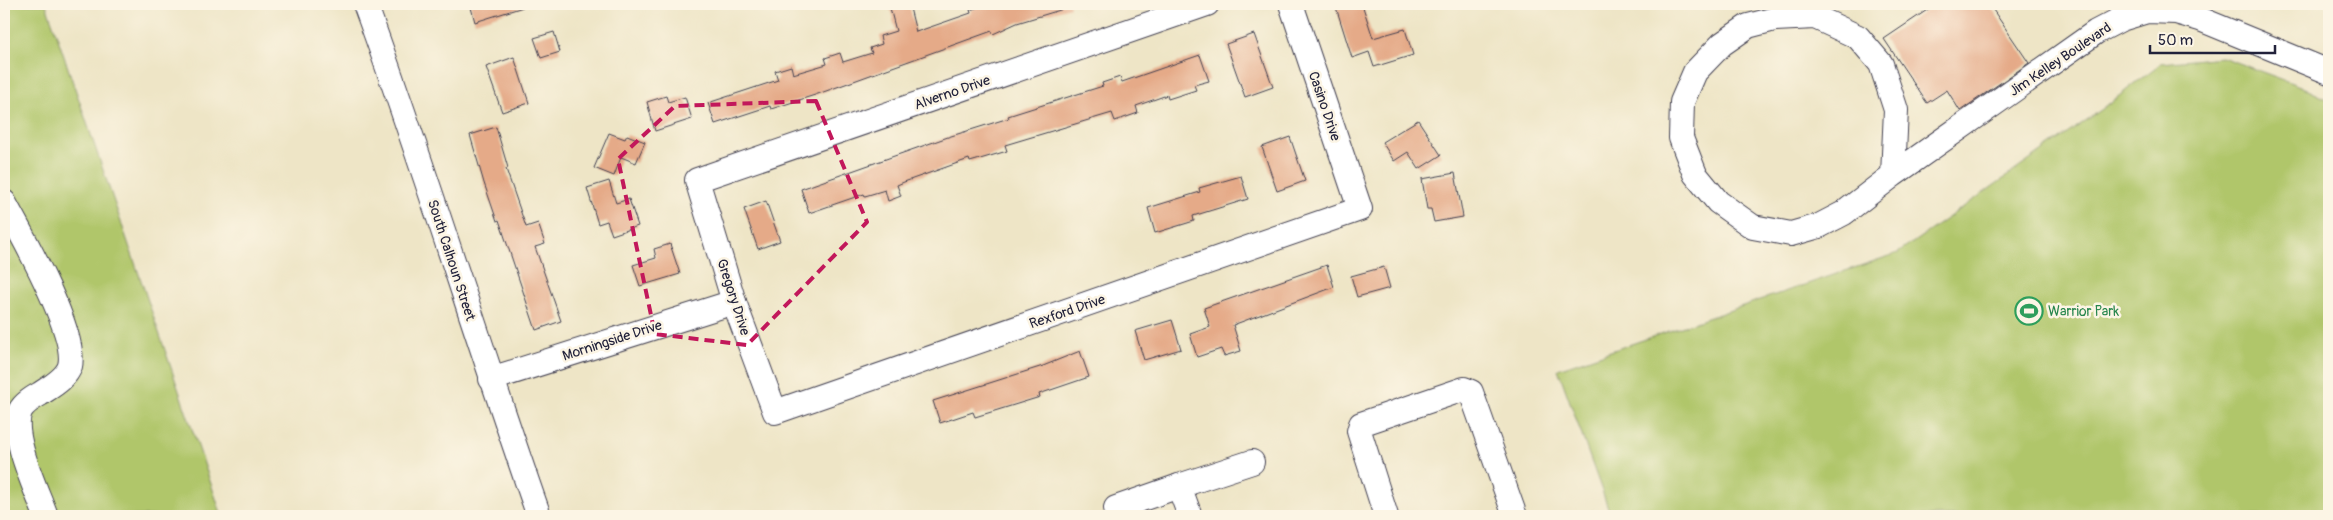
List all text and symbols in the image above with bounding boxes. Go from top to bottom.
street label: Jim Kelley Boulevard [2006,19,2115,100]
scale bar [2150,22,2276,54]
text: 50 m [2158,31,2193,50]
street label: Casino Drive [1305,69,1344,143]
street label: Alverno Drive [912,72,992,113]
street label: South Calhoun Street [424,197,479,323]
street label: Gregory Drive [713,257,754,338]
street label: Rexford Drive [1027,291,1107,332]
sports icon: Warrior Park [2014,296,2044,326]
place label: Warrior Park [2048,303,2119,320]
street label: Morningside Drive [560,316,664,365]

